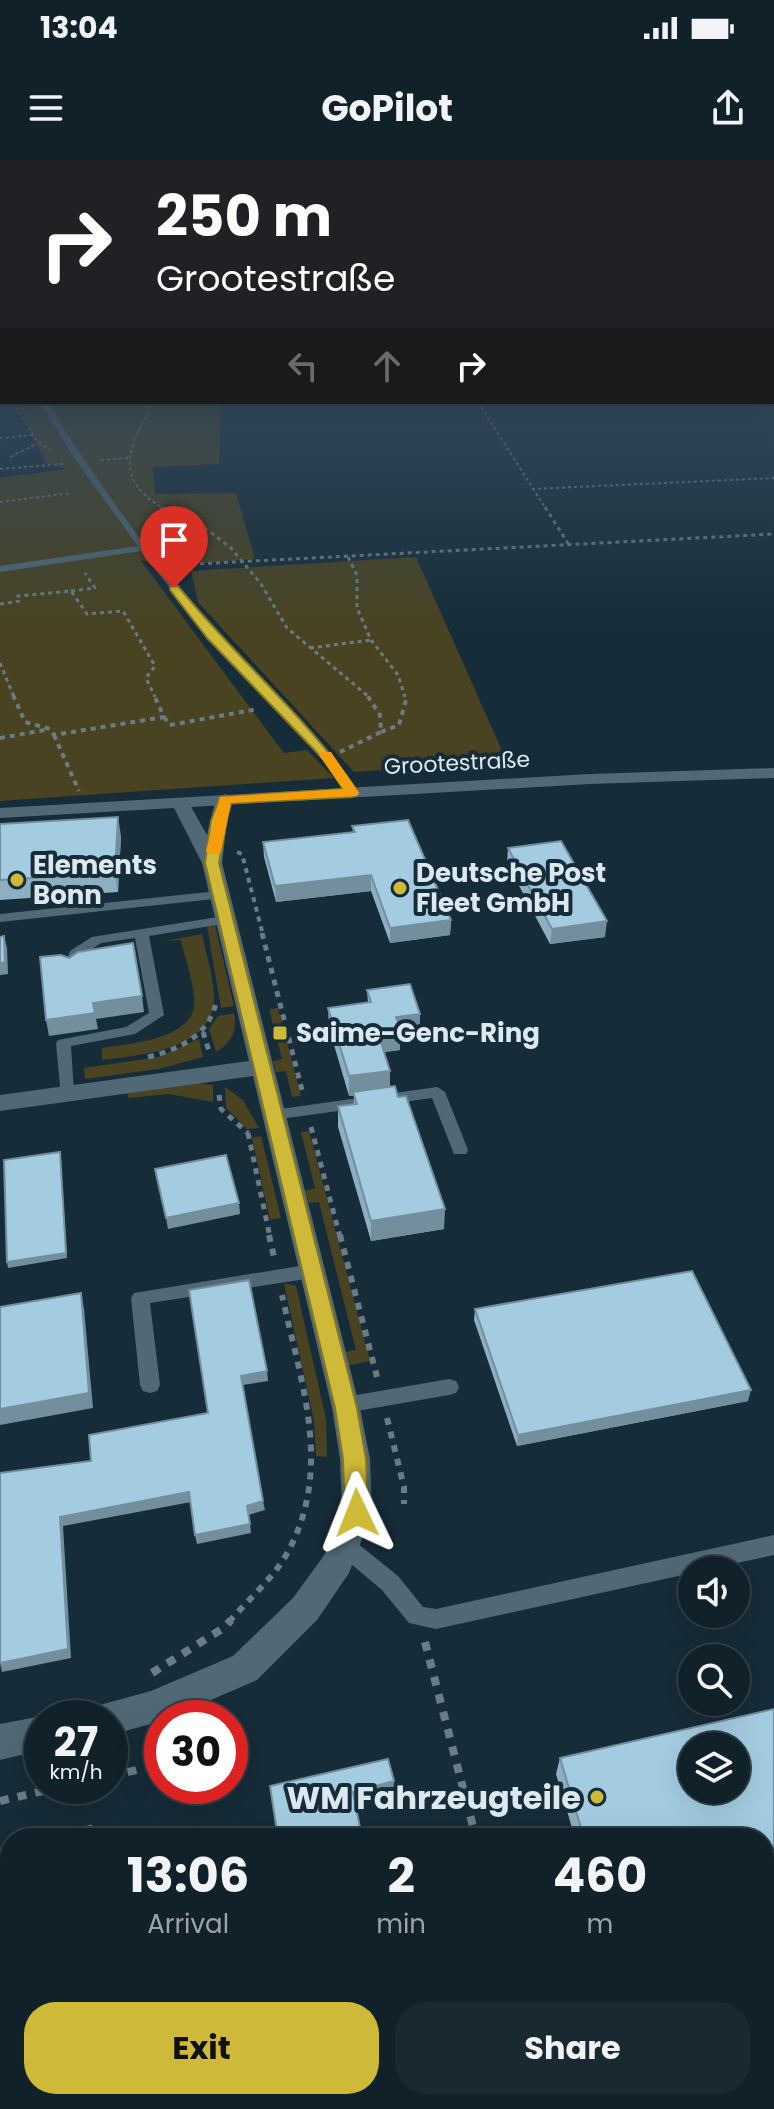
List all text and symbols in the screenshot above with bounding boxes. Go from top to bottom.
text: 13:04 [40,6,118,49]
text: GoPilot [321,83,453,134]
icon: menu [24,86,68,130]
icon: share [706,86,750,130]
text: 250 m [156,177,332,256]
icon: right [24,192,128,296]
text: Grootestraße [156,253,395,304]
icon: left [281,344,325,388]
icon: ahead [365,344,409,388]
icon: right [449,344,493,388]
pin [140,506,208,588]
icon: arrive [152,518,196,562]
street label: Grootestraße [383,744,531,782]
place label: Elements Bonn [33,847,157,913]
place label: Deutsche Post Fleet GmbH [416,855,606,921]
marker: Elements Bonn [8,871,26,889]
marker: Deutsche Post Fleet GmbH [391,879,409,897]
place label: Saime-Genc-Ring [296,1015,540,1051]
marker: Saime-Genc-Ring [271,1024,289,1042]
position arrow [315,1471,399,1555]
map controls [678,1556,750,1804]
button: sound [678,1556,750,1628]
button: search [678,1644,750,1716]
speed limit sign: 30 [144,1700,248,1804]
text: 27 [54,1714,98,1770]
button: layers [678,1732,750,1804]
text: km/h [49,1758,103,1786]
place label: WM Fahrzeugteile [287,1775,581,1820]
marker: WM Fahrzeugteile [588,1788,606,1806]
text: 13:06 [127,1842,249,1909]
text: 2 [387,1842,415,1909]
text: 460 [553,1842,647,1909]
text: Arrival [147,1906,229,1942]
text: min [376,1906,426,1942]
text: m [587,1906,613,1942]
button: Exit [24,2002,379,2094]
button: Share [395,2002,750,2094]

